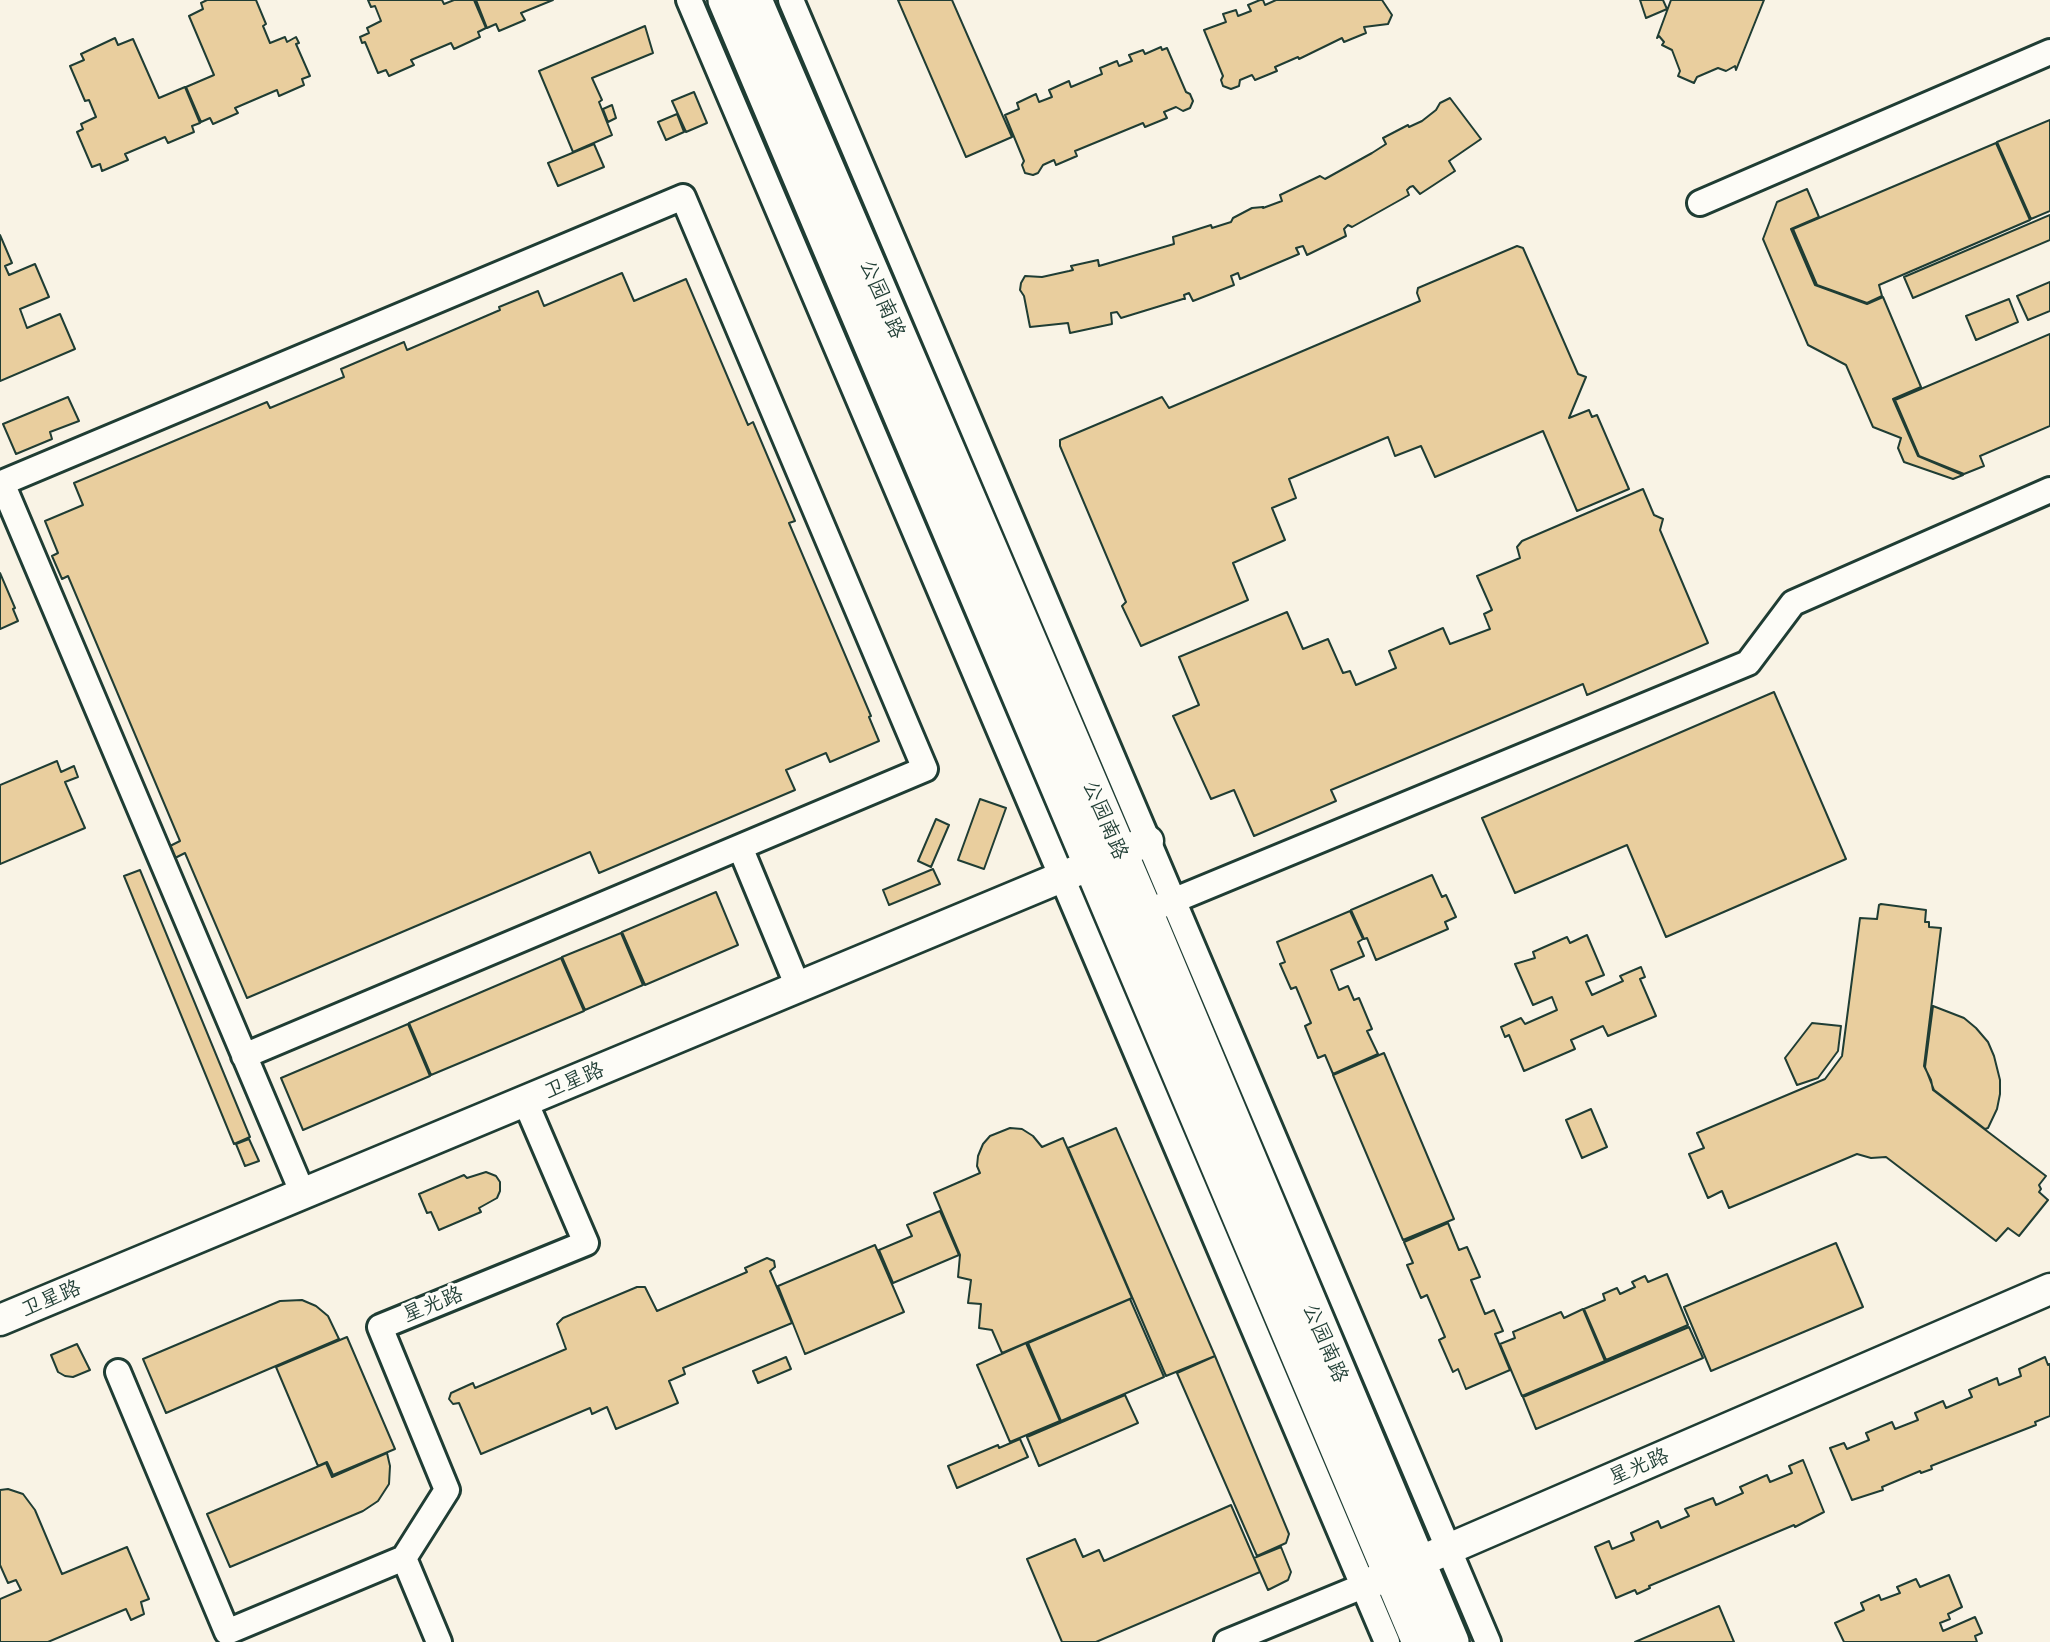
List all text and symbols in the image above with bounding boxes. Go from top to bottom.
street label: 公园南路 [854,255,910,343]
street label: 公园南路 [1077,776,1133,864]
street label: 卫星路 [540,1057,608,1105]
street label: 卫星路 [17,1275,85,1323]
street label: 星光路 [399,1282,467,1328]
street label: 公园南路 [1297,1299,1353,1387]
street label: 星光路 [1605,1443,1673,1491]

